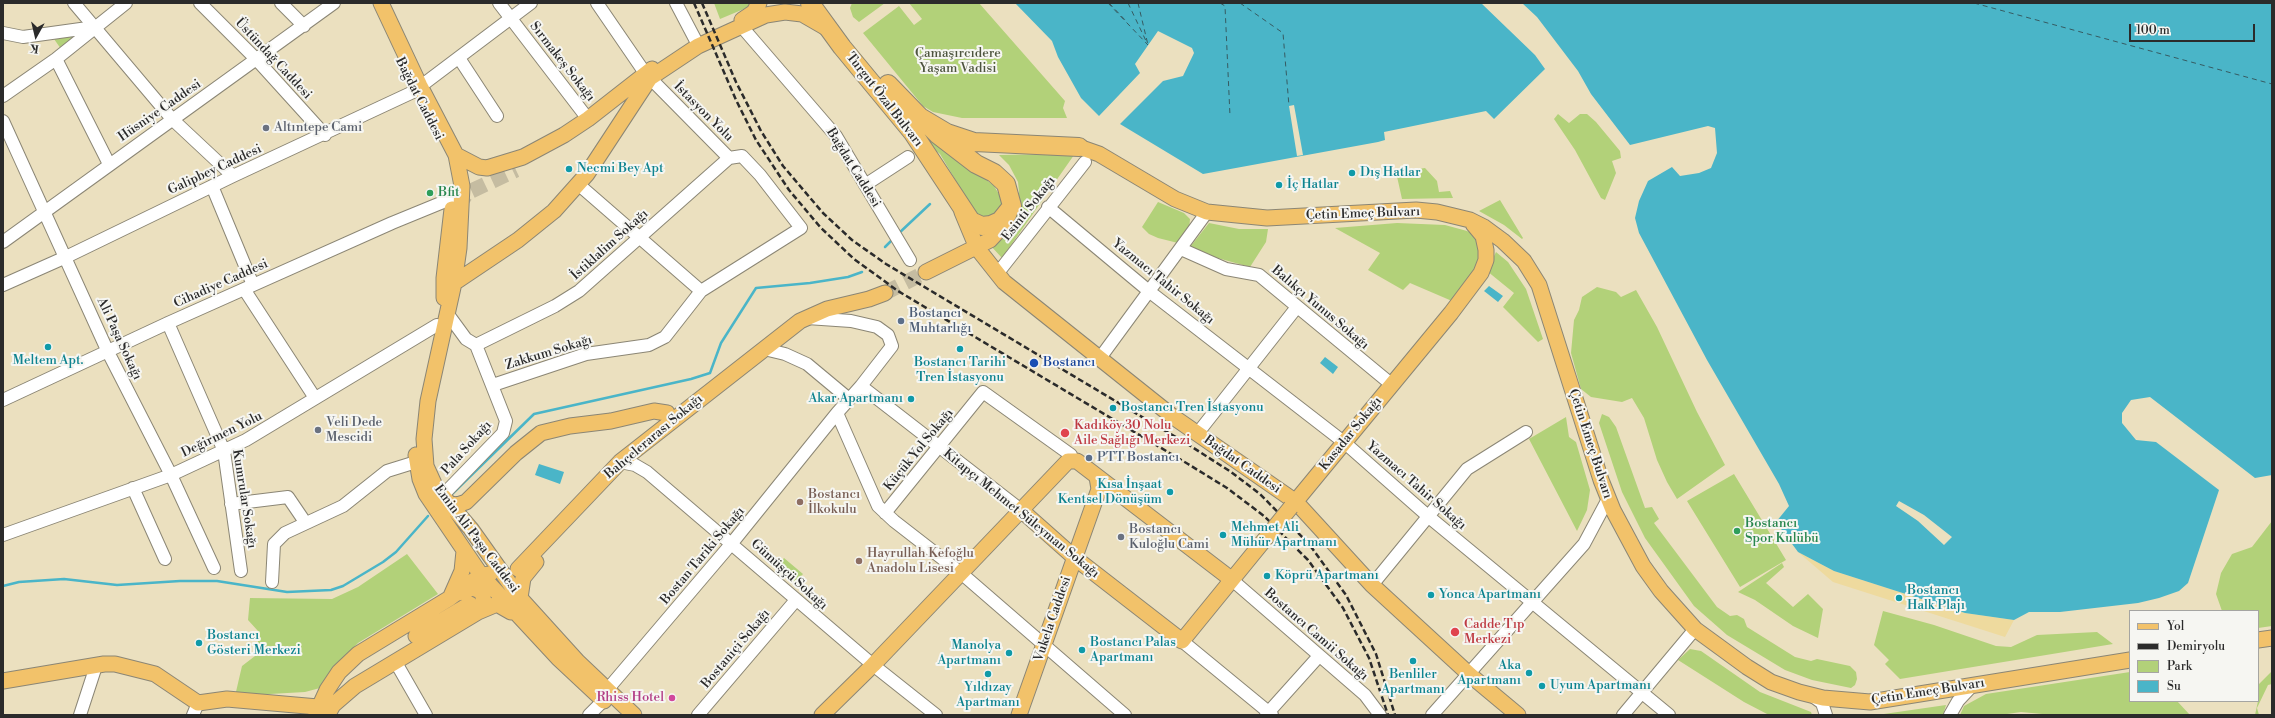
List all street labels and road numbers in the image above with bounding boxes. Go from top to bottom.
street label: Üstündağ Caddesi [231,15,315,103]
street label: Sırmakeş Sokağı [526,19,598,105]
street label: Turgut Özal Bulvarı [842,50,926,150]
street label: Bağdat Caddesi [392,55,446,143]
street label: Hüsniye Caddesi [115,77,205,145]
street label: İstasyon Yolu [670,79,736,145]
street label: Bağdat Caddesi [822,125,884,211]
street label: Galipbey Caddesi [166,141,264,199]
street label: Esinti Sokağı [999,174,1059,244]
street label: Çetin Emeç Bulvarı [1306,204,1420,224]
street label: İstiklalim Sokağı [568,206,652,284]
street label: Yazmacı Tahir Sokağı [1109,236,1217,328]
street label: Cihadiye Caddesi [172,256,270,312]
street label: Balıkçı Yunus Sokağı [1268,263,1372,353]
street label: Ali Paşa Sokağı [93,295,145,383]
street label: Zakkum Sokağı [504,332,594,374]
street label: Çetin Emeç Bulvarı [1565,387,1615,501]
street label: Bahçelerarası Sokağı [602,391,706,483]
street label: Kasadar Sokağı [1316,394,1386,474]
street label: Küçük Yol Sokağı [881,406,957,494]
street label: Değirmen Yolu [179,409,265,461]
street label: Pala Sokağı [439,418,495,478]
street label: Bağdat Caddesi [1200,433,1284,497]
street label: Yazmacı Tahir Sokağı [1363,438,1469,534]
street label: Kitapçı Mehmet Süleyman Sokağı [940,446,1102,582]
street label: Kumrular Sokağı [228,448,260,550]
street label: Emin Ali Paşa Caddesi [430,482,522,596]
street label: Bostan Tariki Sokağı [658,504,748,608]
street label: Gümüşçü Sokağı [747,537,831,613]
street label: Vukela Caddesi [1031,574,1075,664]
street label: Bostancı Camii Sokağı [1261,586,1371,684]
street label: Bostaniçi Sokağı [698,606,774,692]
street label: Çetin Emeç Bulvarı [1870,675,1986,709]

